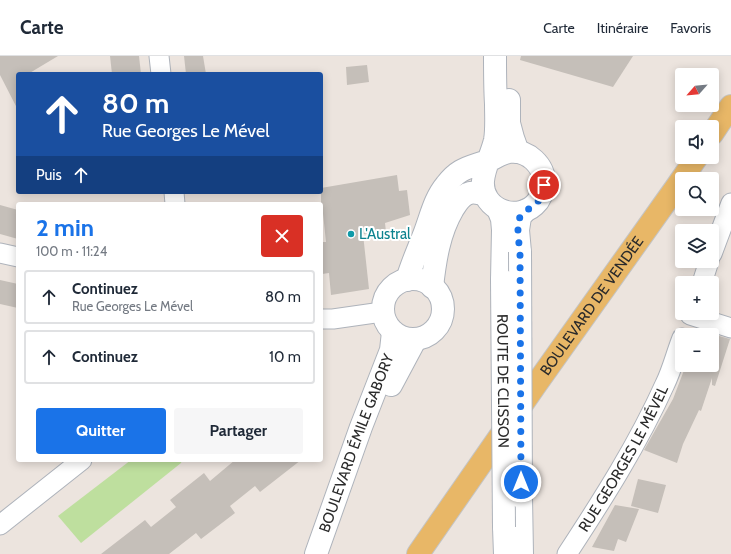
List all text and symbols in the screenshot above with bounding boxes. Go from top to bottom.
text: Carte [20,16,64,39]
text: Carte [543,19,575,37]
text: Itinéraire [597,19,648,37]
text: Favoris [670,19,711,37]
north arrow [675,68,719,112]
map controls [675,68,719,372]
text: 80 m [102,86,169,120]
icon: ahead [36,88,88,140]
text: Rue Georges Le Mével [102,120,270,142]
button: sound [675,120,719,164]
icon: ahead [70,164,92,186]
text: Puis [36,166,62,184]
pin [527,168,561,202]
button: search [675,172,719,216]
icon: arrive [533,174,555,196]
text: 2 min [36,213,94,242]
button: close [261,215,303,257]
button: layers [675,224,719,268]
place label: L'Austral [359,225,411,243]
marker: L'Austral [346,229,356,239]
street label: BOULEVARD DE VENDÉE [536,233,647,379]
text: 100 m · 11:24 [36,243,107,259]
button: + [675,276,719,320]
text: Continuez [72,280,138,298]
icon: ahead [38,286,60,308]
text: 80 m [265,288,301,306]
text: Rue Georges Le Mével [72,298,193,314]
street label: ROUTE DE CLISSON [493,314,512,448]
button: − [675,328,719,372]
icon: ahead [38,346,60,368]
text: Continuez [72,348,138,366]
text: 10 m [269,348,301,366]
street label: BOULEVARD ÉMILE GABORY [315,351,398,535]
street label: RUE GEORGES LE MÉVEL [575,382,672,535]
button: Quitter [36,408,166,454]
button: Partager [174,408,303,454]
position arrow [500,461,542,503]

